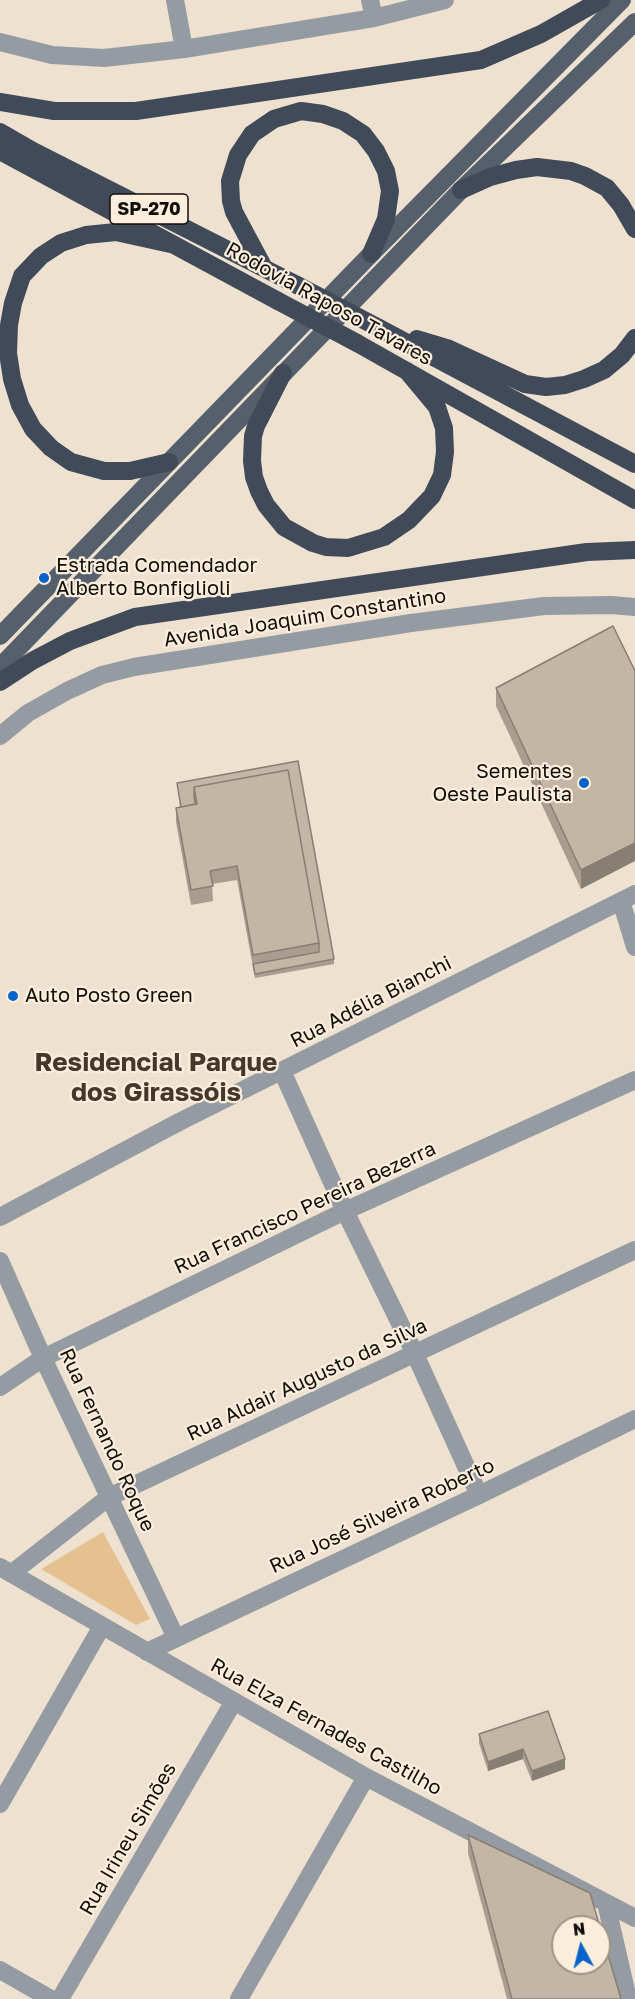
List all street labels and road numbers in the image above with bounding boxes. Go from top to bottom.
road number: SP-270 [110,194,188,224]
street label: Rodovia Raposo Tavares [222,237,436,371]
street label: Avenida Joaquim Constantino [162,584,448,652]
street label: Rua Adélia Bianchi [286,951,456,1053]
street label: Rua Francisco Pereira Bezerra [170,1137,440,1279]
street label: Rua Aldair Augusto da Silva [183,1314,431,1446]
street label: Rua Fernando Roque [54,1345,160,1535]
street label: Rua José Silveira Roberto [266,1453,498,1579]
street label: Rua Elza Fernades Castilho [206,1653,446,1801]
street label: Rua Irineu Simões [75,1758,181,1920]

